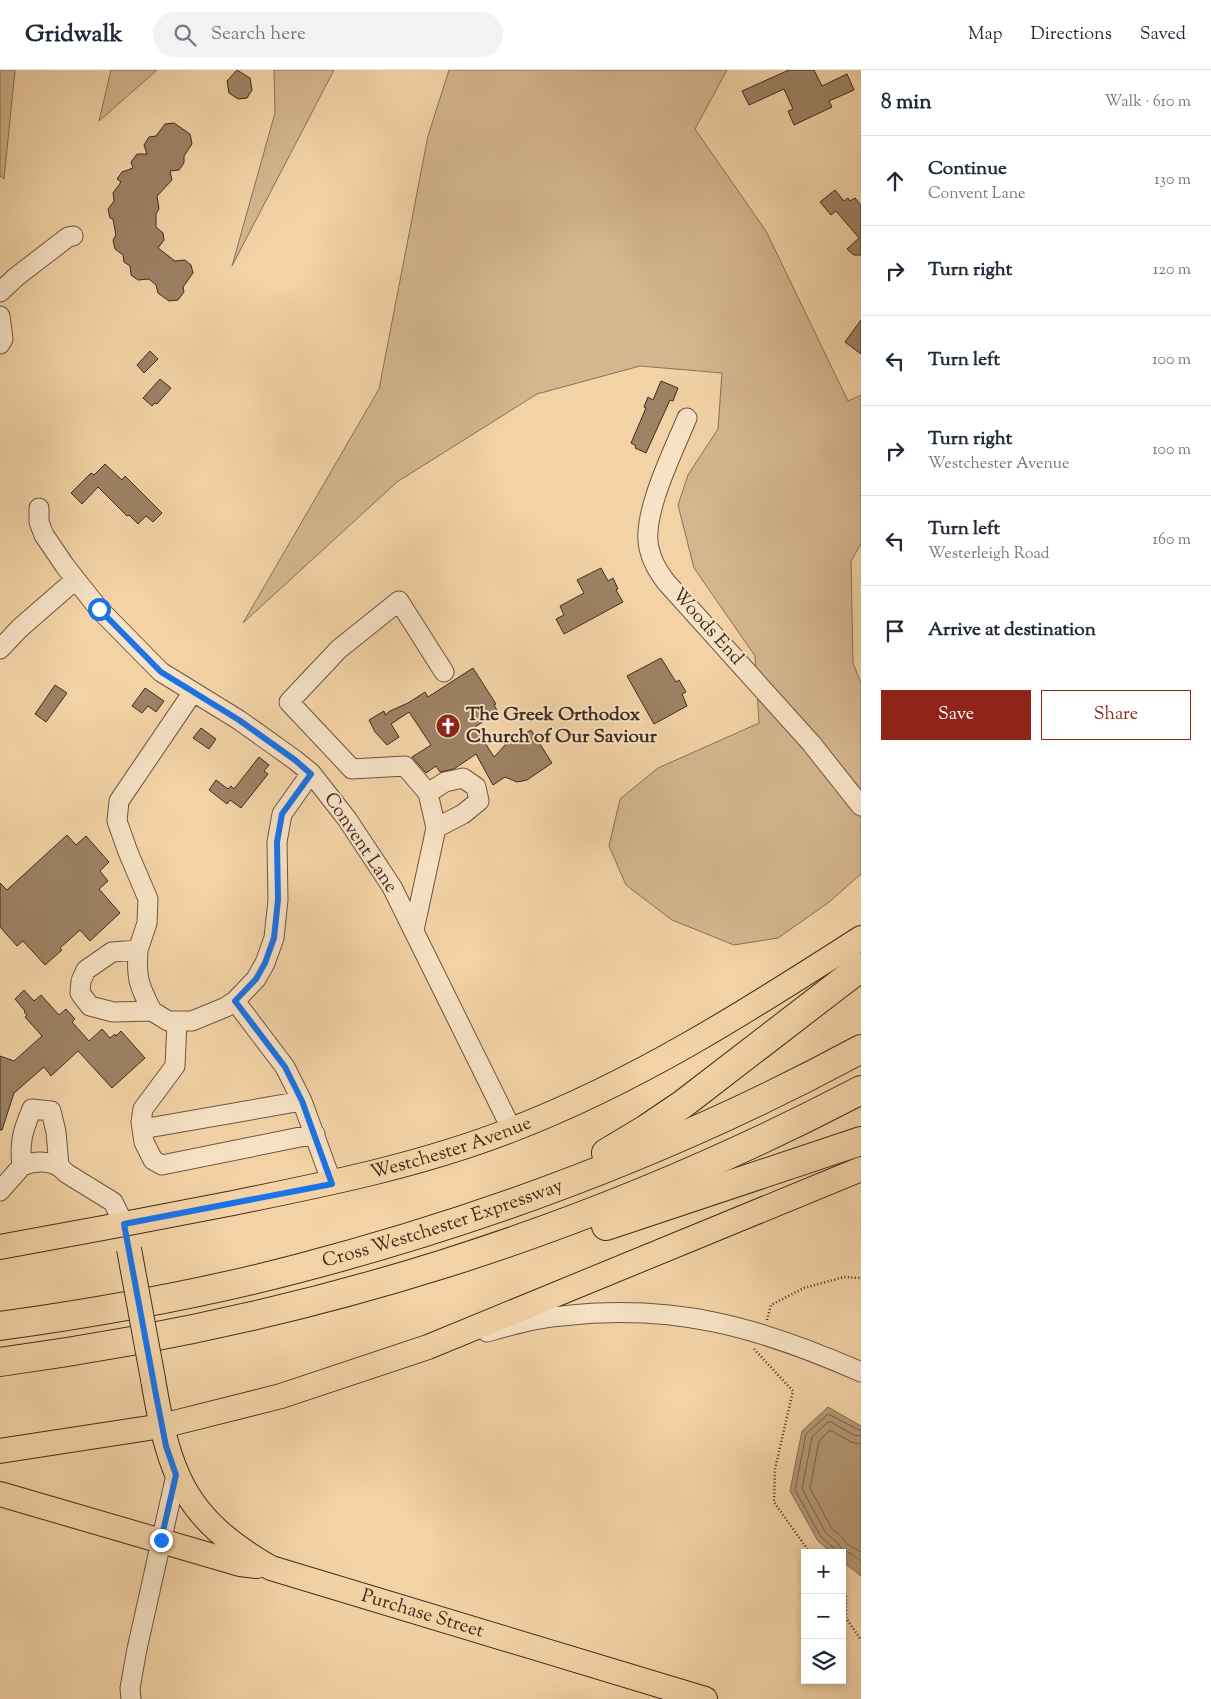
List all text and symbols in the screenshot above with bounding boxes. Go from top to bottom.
search box [153,12,503,57]
text: Gridwalk [25,18,123,52]
icon: search [171,21,199,49]
text: Search here [211,21,306,48]
text: Map [968,22,1003,48]
text: Directions [1031,22,1112,48]
text: Saved [1140,22,1186,48]
text: 8 min [881,88,932,118]
text: Walk · 610 m [1104,91,1191,114]
text: Continue [928,156,1007,183]
icon: ahead [881,167,909,195]
text: 130 m [1154,169,1191,192]
text: Convent Lane [928,183,1026,206]
icon: right [881,257,909,285]
text: Turn right [928,257,1012,284]
text: 120 m [1153,259,1191,282]
icon: left [881,347,909,375]
text: Turn left [928,347,1000,374]
text: 100 m [1152,349,1191,372]
text: Turn right [928,426,1012,453]
icon: right [881,437,909,465]
text: 100 m [1152,439,1191,462]
text: Westchester Avenue [928,453,1069,476]
text: Turn left [928,516,1000,543]
icon: left [881,527,909,555]
text: 160 m [1153,529,1191,552]
text: Westerleigh Road [928,543,1050,566]
street label: Woods End [665,582,749,672]
route start [88,598,111,621]
icon: arrive [881,617,909,645]
text: Arrive at destination [928,617,1096,644]
button: Save [881,690,1031,740]
button: Share [1041,690,1191,740]
place label: The Greek Orthodox Church of Our Saviour [466,702,658,751]
church icon: The Greek Orthodox Church of Our Saviour [435,713,461,739]
street label: Convent Lane [316,787,404,899]
street label: Westchester Avenue [367,1110,536,1186]
street label: Cross Westchester Expressway [319,1172,567,1275]
route end [150,1529,173,1552]
map controls [801,1549,846,1684]
button: + [801,1549,846,1594]
street label: Purchase Street [358,1583,487,1645]
button: − [801,1594,846,1639]
button: layers [801,1639,846,1684]

